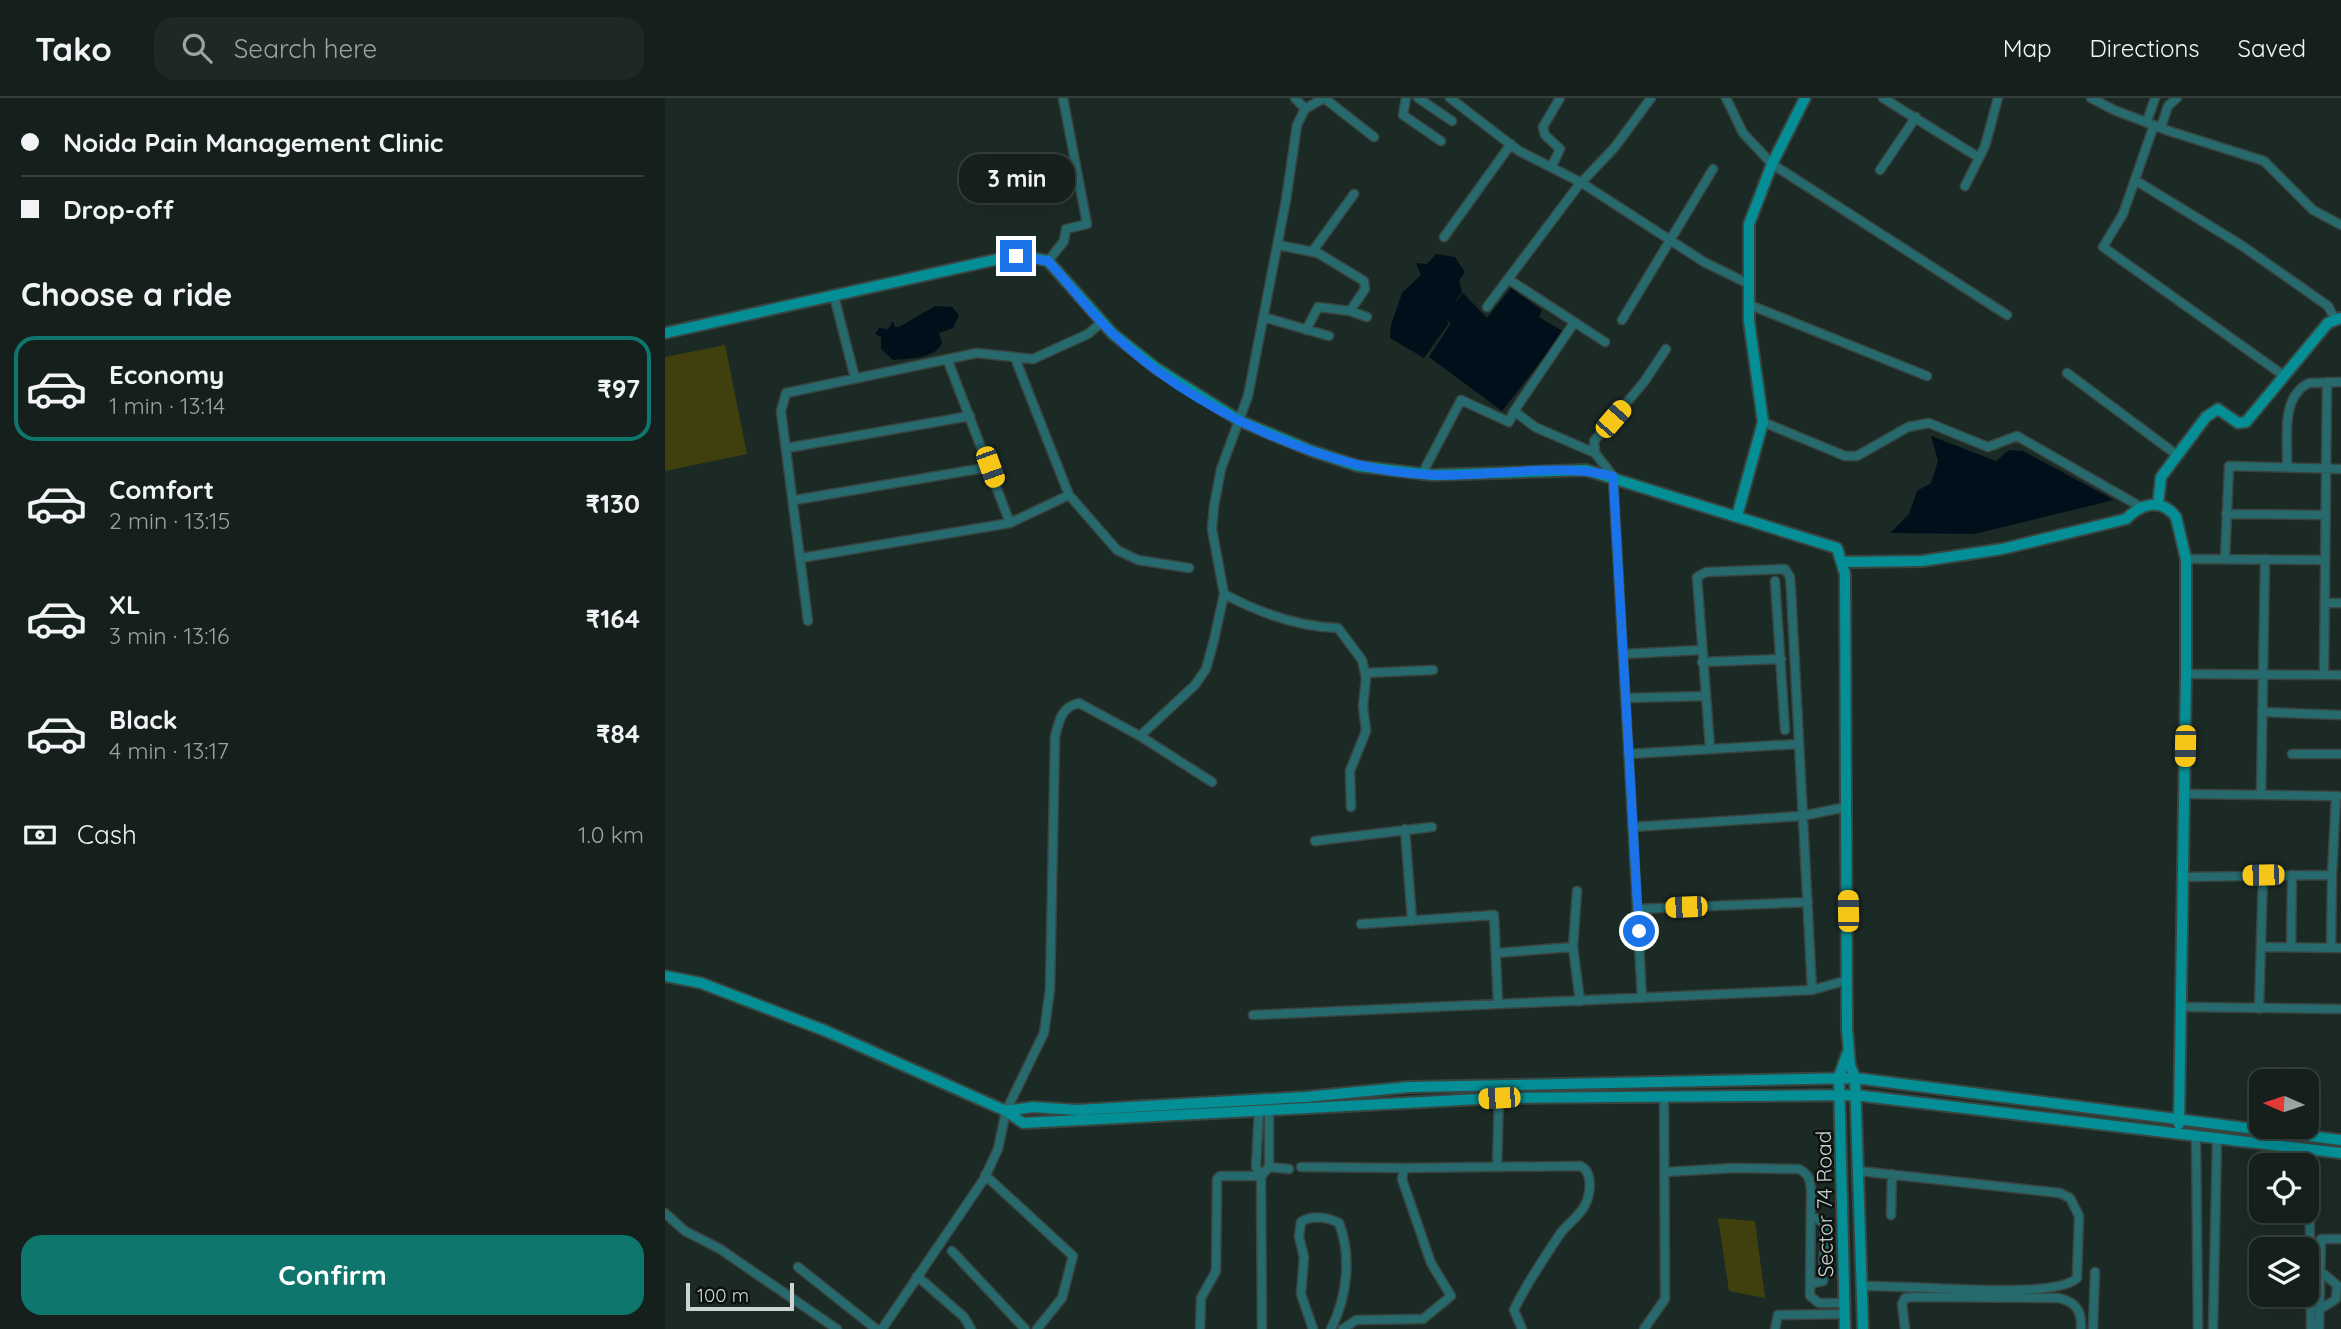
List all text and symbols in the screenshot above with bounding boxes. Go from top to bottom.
search box [154,17,644,80]
text: Tako [35,28,112,69]
icon: search [178,29,216,67]
text: Search here [234,32,377,65]
text: Map [2003,33,2052,63]
text: Directions [2090,33,2200,63]
text: Saved [2238,33,2306,63]
text: Noida Pain Management Clinic [63,126,443,159]
callout: 3 min [958,155,1074,204]
text: 3 min [987,164,1047,193]
text: Drop-off [63,193,174,226]
route end [1000,240,1032,272]
text: Choose a ride [21,274,233,314]
icon: car [25,357,88,420]
text: Economy [109,358,224,391]
text: ₹97 [597,372,640,405]
text: 1 min · 13:14 [109,391,225,420]
car [1592,396,1635,442]
car [973,444,1008,490]
icon: car [25,472,88,535]
text: Comfort [109,473,214,506]
text: ₹130 [586,487,640,520]
text: 2 min · 13:15 [109,506,230,535]
icon: car [25,587,88,650]
text: XL [109,588,141,621]
text: ₹164 [586,602,640,635]
text: 3 min · 13:16 [109,621,229,650]
icon: car [25,702,88,765]
text: Black [109,703,178,736]
text: ₹84 [596,717,640,750]
car [2175,725,2196,767]
text: 4 min · 13:17 [109,736,229,765]
icon: cash [21,816,59,854]
text: Cash [77,818,137,851]
text: 1.0 km [578,820,644,849]
car [2242,864,2285,886]
car [1838,890,1859,932]
car [1665,896,1708,918]
route start [1623,915,1655,947]
north arrow [2249,1069,2319,1139]
map controls [2249,1069,2319,1307]
car [1478,1086,1521,1110]
street label: Sector 74 Road [1810,1130,1838,1278]
button: locate [2249,1153,2319,1223]
button: Confirm [21,1235,644,1315]
button: layers [2249,1237,2319,1307]
scale bar [686,1280,795,1312]
text: 100 m [697,1283,749,1307]

